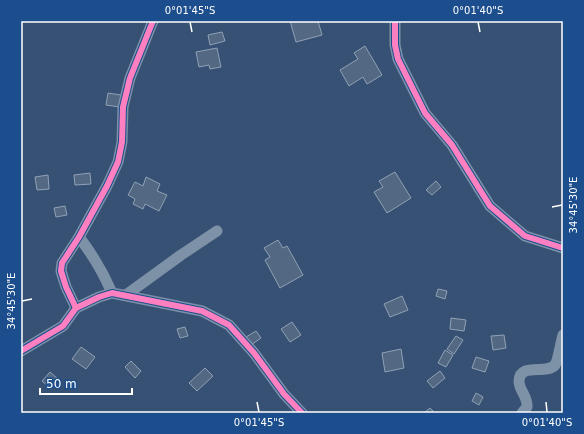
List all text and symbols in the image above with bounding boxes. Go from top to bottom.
text: 0°01'45"S [165,5,215,16]
text: 0°01'40"S [453,5,503,16]
text: 34°45'30"E [568,177,579,233]
text: 34°45'30"E [6,273,17,329]
scale bar [40,370,132,396]
text: 50 m [46,377,77,391]
text: 0°01'45"S [234,417,284,428]
text: 0°01'40"S [522,417,572,428]

